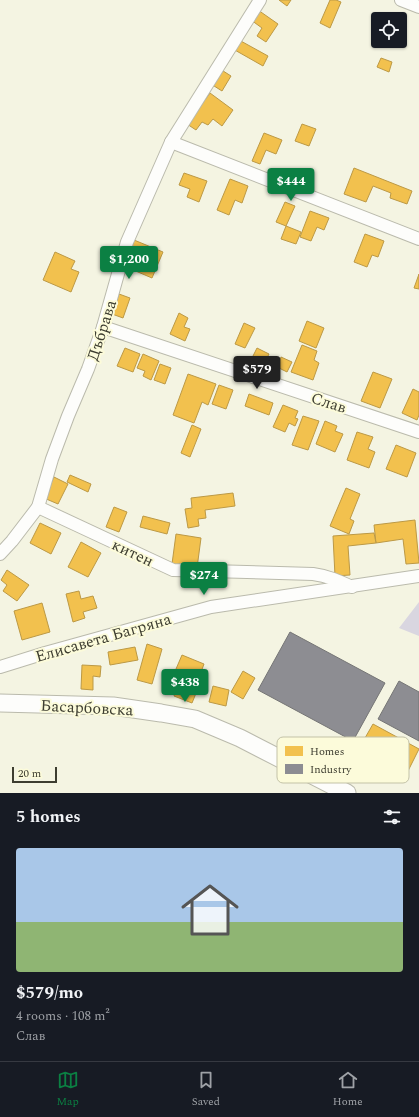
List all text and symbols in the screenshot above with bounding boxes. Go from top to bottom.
map controls [371,12,407,48]
button: locate [371,12,407,48]
pin: $444 [267,168,315,202]
text: $444 [276,171,306,191]
pin: $1,200 [96,246,162,280]
text: $1,200 [109,249,149,269]
street label: Дъбрава [81,297,123,364]
pin: $579 [233,356,281,390]
text: $579 [242,359,272,379]
street label: Слав [308,386,349,420]
street label: китен [108,533,157,573]
pin: $274 [180,562,228,596]
text: $274 [189,565,219,585]
street label: Елисавета Багряна [32,607,174,669]
pin: $438 [161,669,209,703]
text: $438 [170,672,200,692]
street label: Басарбовска [40,694,134,722]
legend [277,737,409,783]
text: Homes [310,743,344,760]
text: Industry [310,761,352,778]
scale bar [12,765,57,784]
text: 20 m [18,765,41,782]
text: 5 homes [16,804,81,830]
icon: filters [381,806,403,828]
icon: home [174,874,246,946]
text: $579/mo [16,980,83,1006]
text: 4 rooms · 108 m² [16,1006,110,1026]
text: Слав [16,1026,45,1046]
tab: Map [56,1069,79,1110]
tab: Saved [192,1069,220,1110]
tab: Home [333,1069,362,1110]

